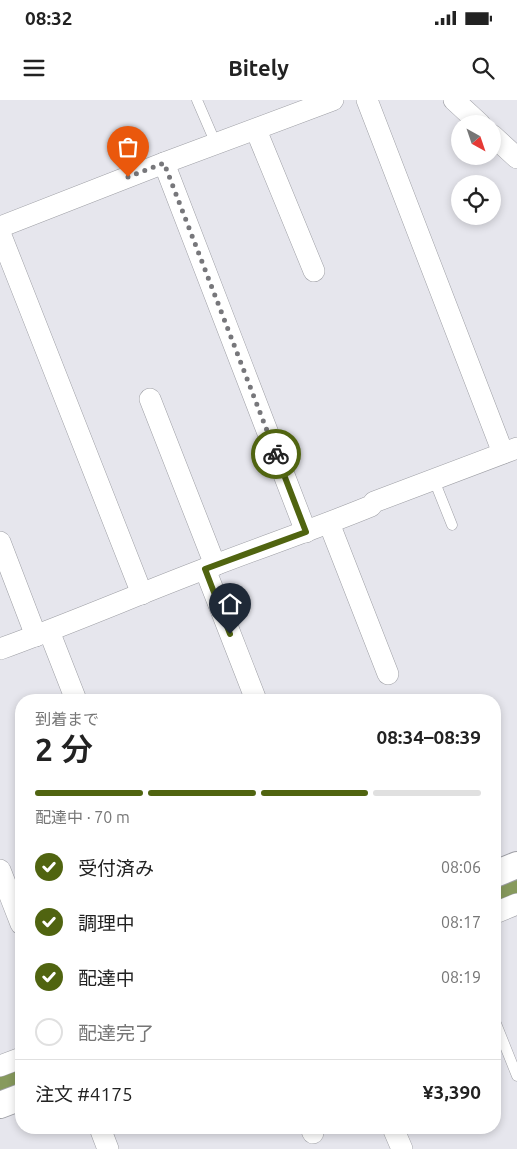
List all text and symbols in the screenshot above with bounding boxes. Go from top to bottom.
text: 08:32 [25,7,73,29]
icon: menu [20,54,48,82]
icon: search [469,54,497,82]
text: Bitely [228,55,289,80]
north arrow [451,115,501,165]
map controls [451,115,501,225]
pin [107,126,149,177]
icon: bag [114,133,142,161]
button: locate [451,175,501,225]
courier [251,429,301,479]
icon: bike [262,440,290,468]
pin [209,583,251,634]
icon: home [216,590,244,618]
text: 到着まで [35,710,99,728]
text: 08:34–08:39 [376,726,481,748]
text: 2 分 [35,731,93,767]
text: 配達中 · 70 m [35,808,130,826]
icon: check [35,853,63,881]
text: 受付済み [78,857,154,879]
text: 08:06 [441,858,481,876]
icon: check [35,908,63,936]
text: 調理中 [78,912,135,934]
text: 08:17 [441,913,481,931]
icon: check [35,963,63,991]
text: 配達中 [78,967,135,989]
text: 08:19 [441,968,481,986]
text: 配達完了 [78,1022,154,1044]
text: ¥3,390 [423,1081,481,1103]
text: 注文 #4175 [35,1083,133,1105]

